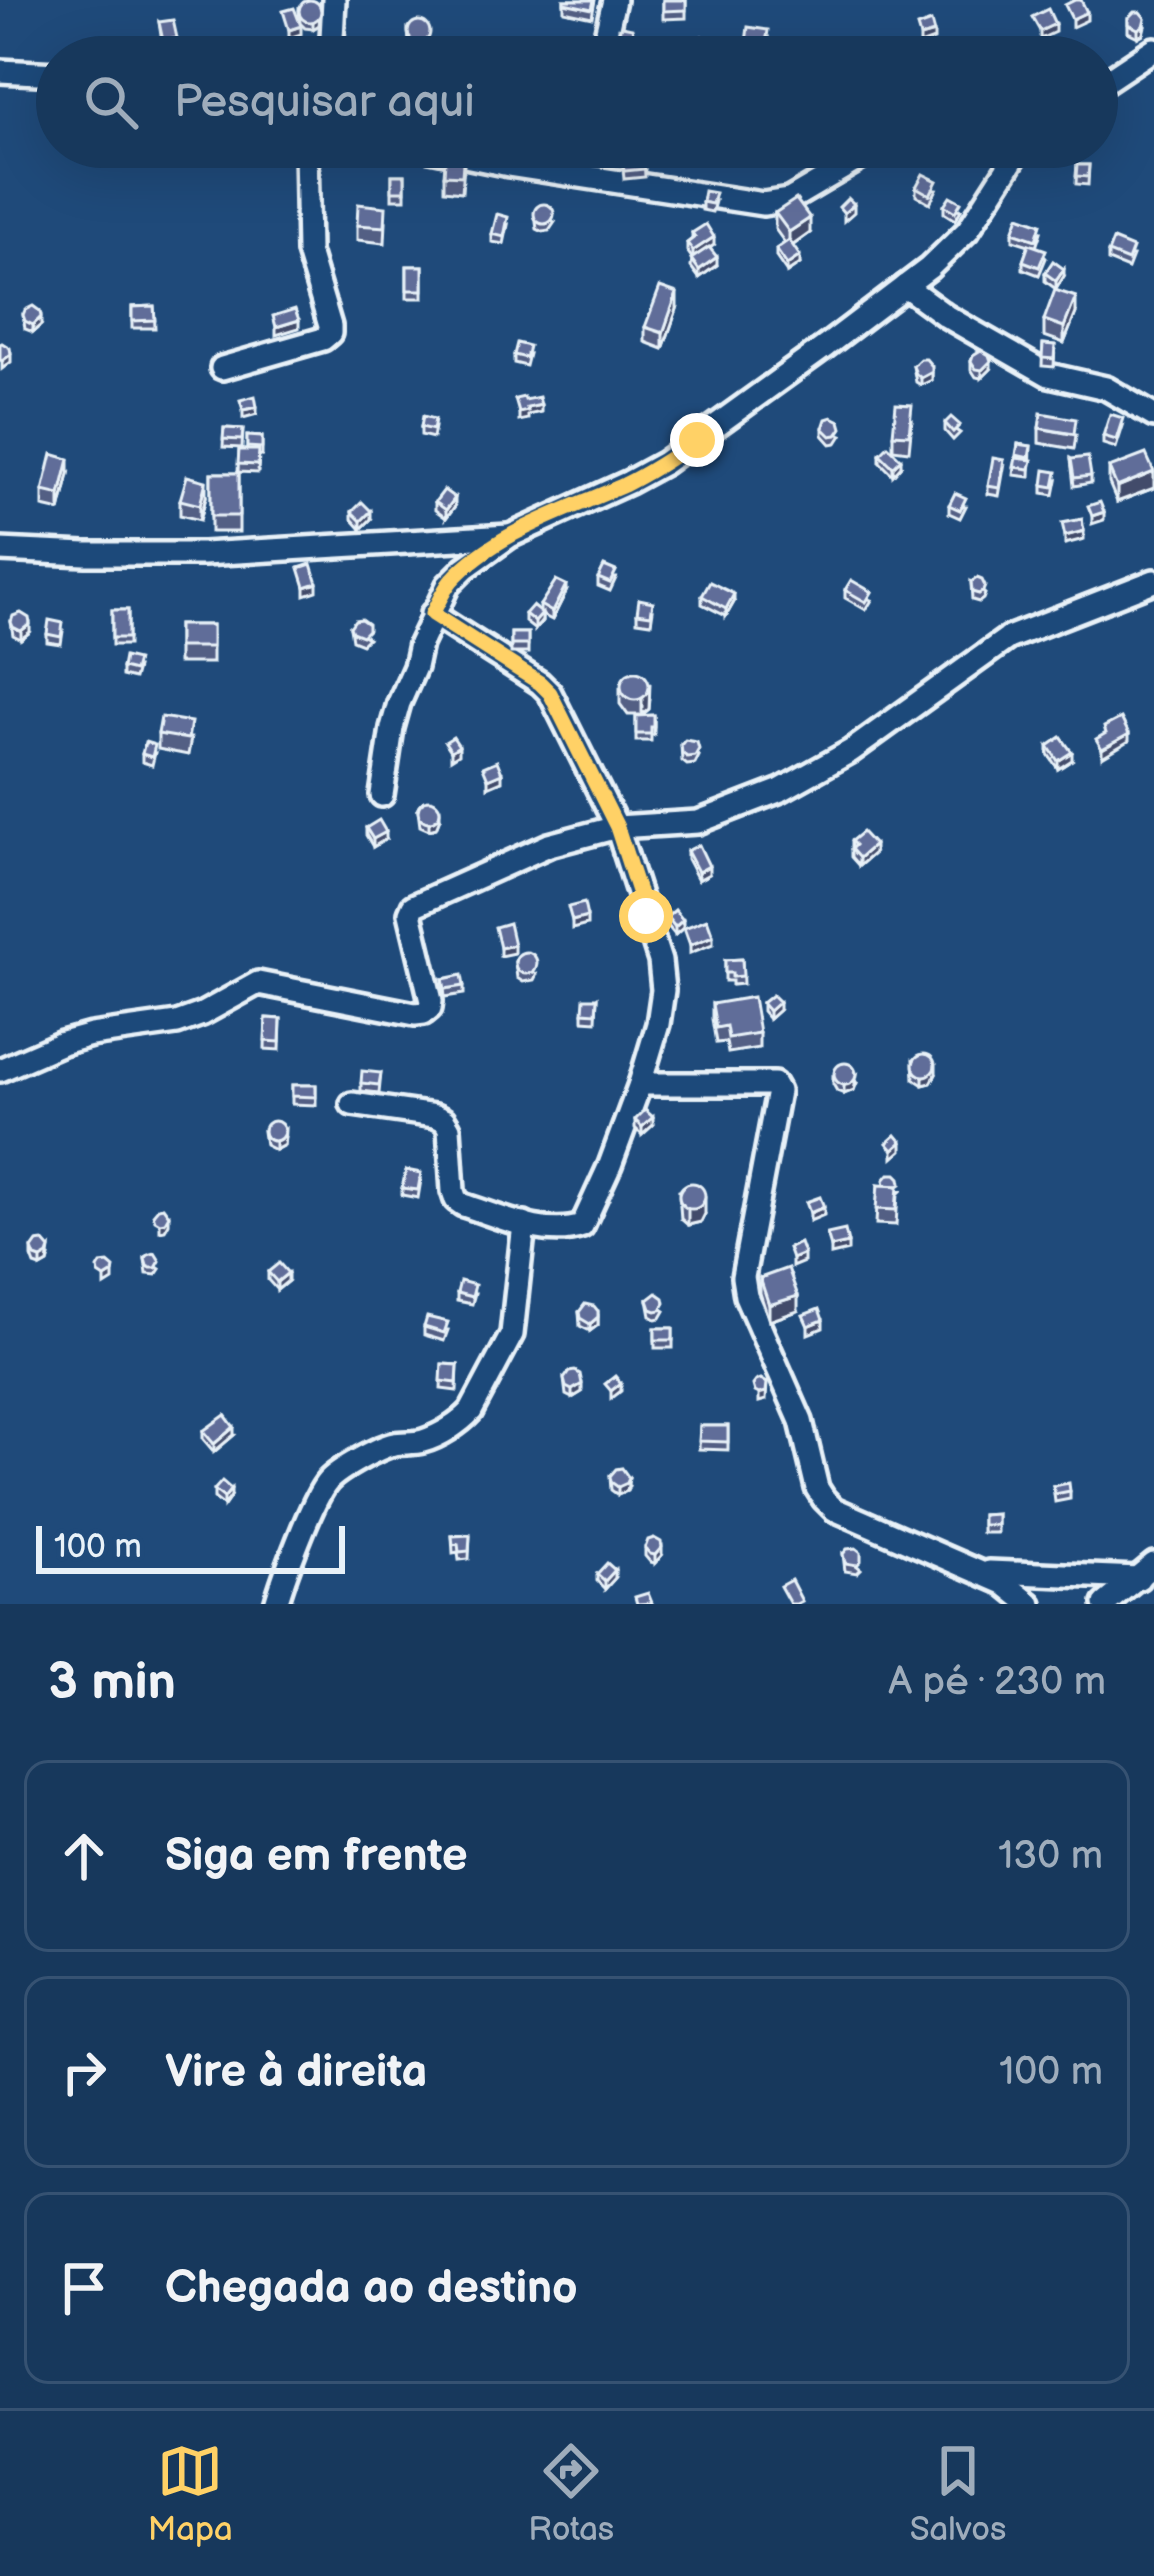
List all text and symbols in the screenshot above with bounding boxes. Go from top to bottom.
search box [36,36,1118,168]
icon: search [78,69,144,135]
text: Pesquisar aqui [174,75,475,130]
route end [670,413,724,467]
route start [619,889,673,943]
scale bar [36,1520,345,1573]
text: 100 m [54,1527,142,1567]
text: 3 min [48,1652,176,1713]
text: A pé · 230 m [888,1659,1106,1706]
icon: ahead [51,1823,117,1889]
text: Siga em frente [165,1829,468,1884]
text: 130 m [998,1833,1103,1880]
icon: right [51,2039,117,2105]
text: Vire à direita [165,2045,427,2100]
text: 100 m [999,2049,1103,2096]
icon: arrive [51,2255,117,2321]
text: Chegada ao destino [165,2261,578,2316]
tab: Mapa [148,2438,233,2550]
tab: Rotas [528,2438,614,2550]
tab: Salvos [910,2438,1006,2550]

